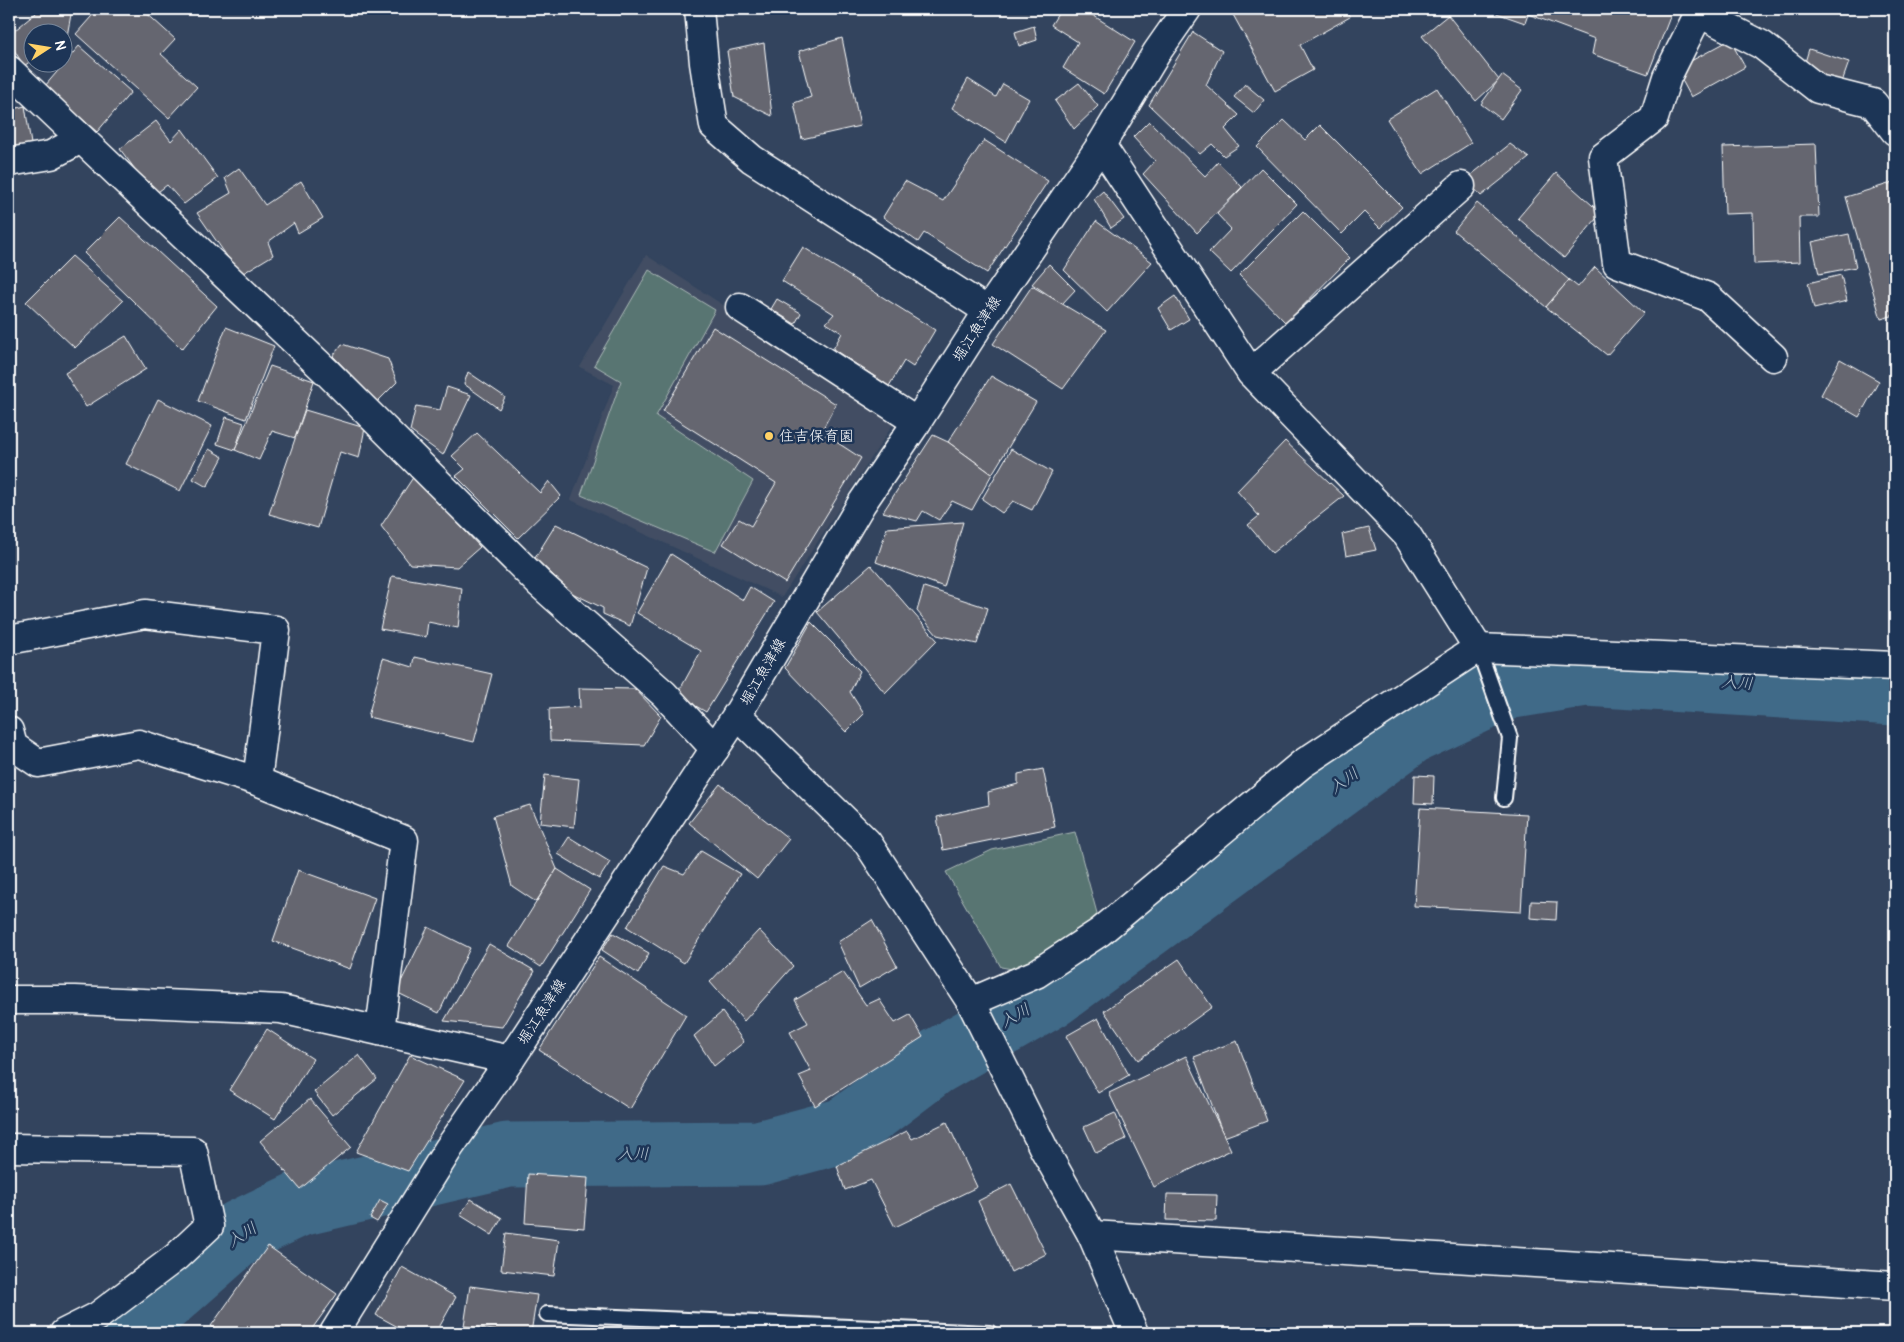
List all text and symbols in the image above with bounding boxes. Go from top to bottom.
north arrow [22,22,72,72]
text: N [51,39,70,52]
street label: 堀江魚津線 [949,292,1005,366]
place label: 住吉保育園 [779,427,854,446]
marker: 住吉保育園 [763,430,775,442]
street label: 堀江魚津線 [736,635,790,709]
water label: 入川 [1720,672,1754,694]
water label: 入川 [1325,764,1363,798]
street label: 堀江魚津線 [514,975,570,1049]
water label: 入川 [996,999,1034,1033]
water label: 入川 [617,1144,649,1164]
water label: 入川 [223,1218,261,1252]

